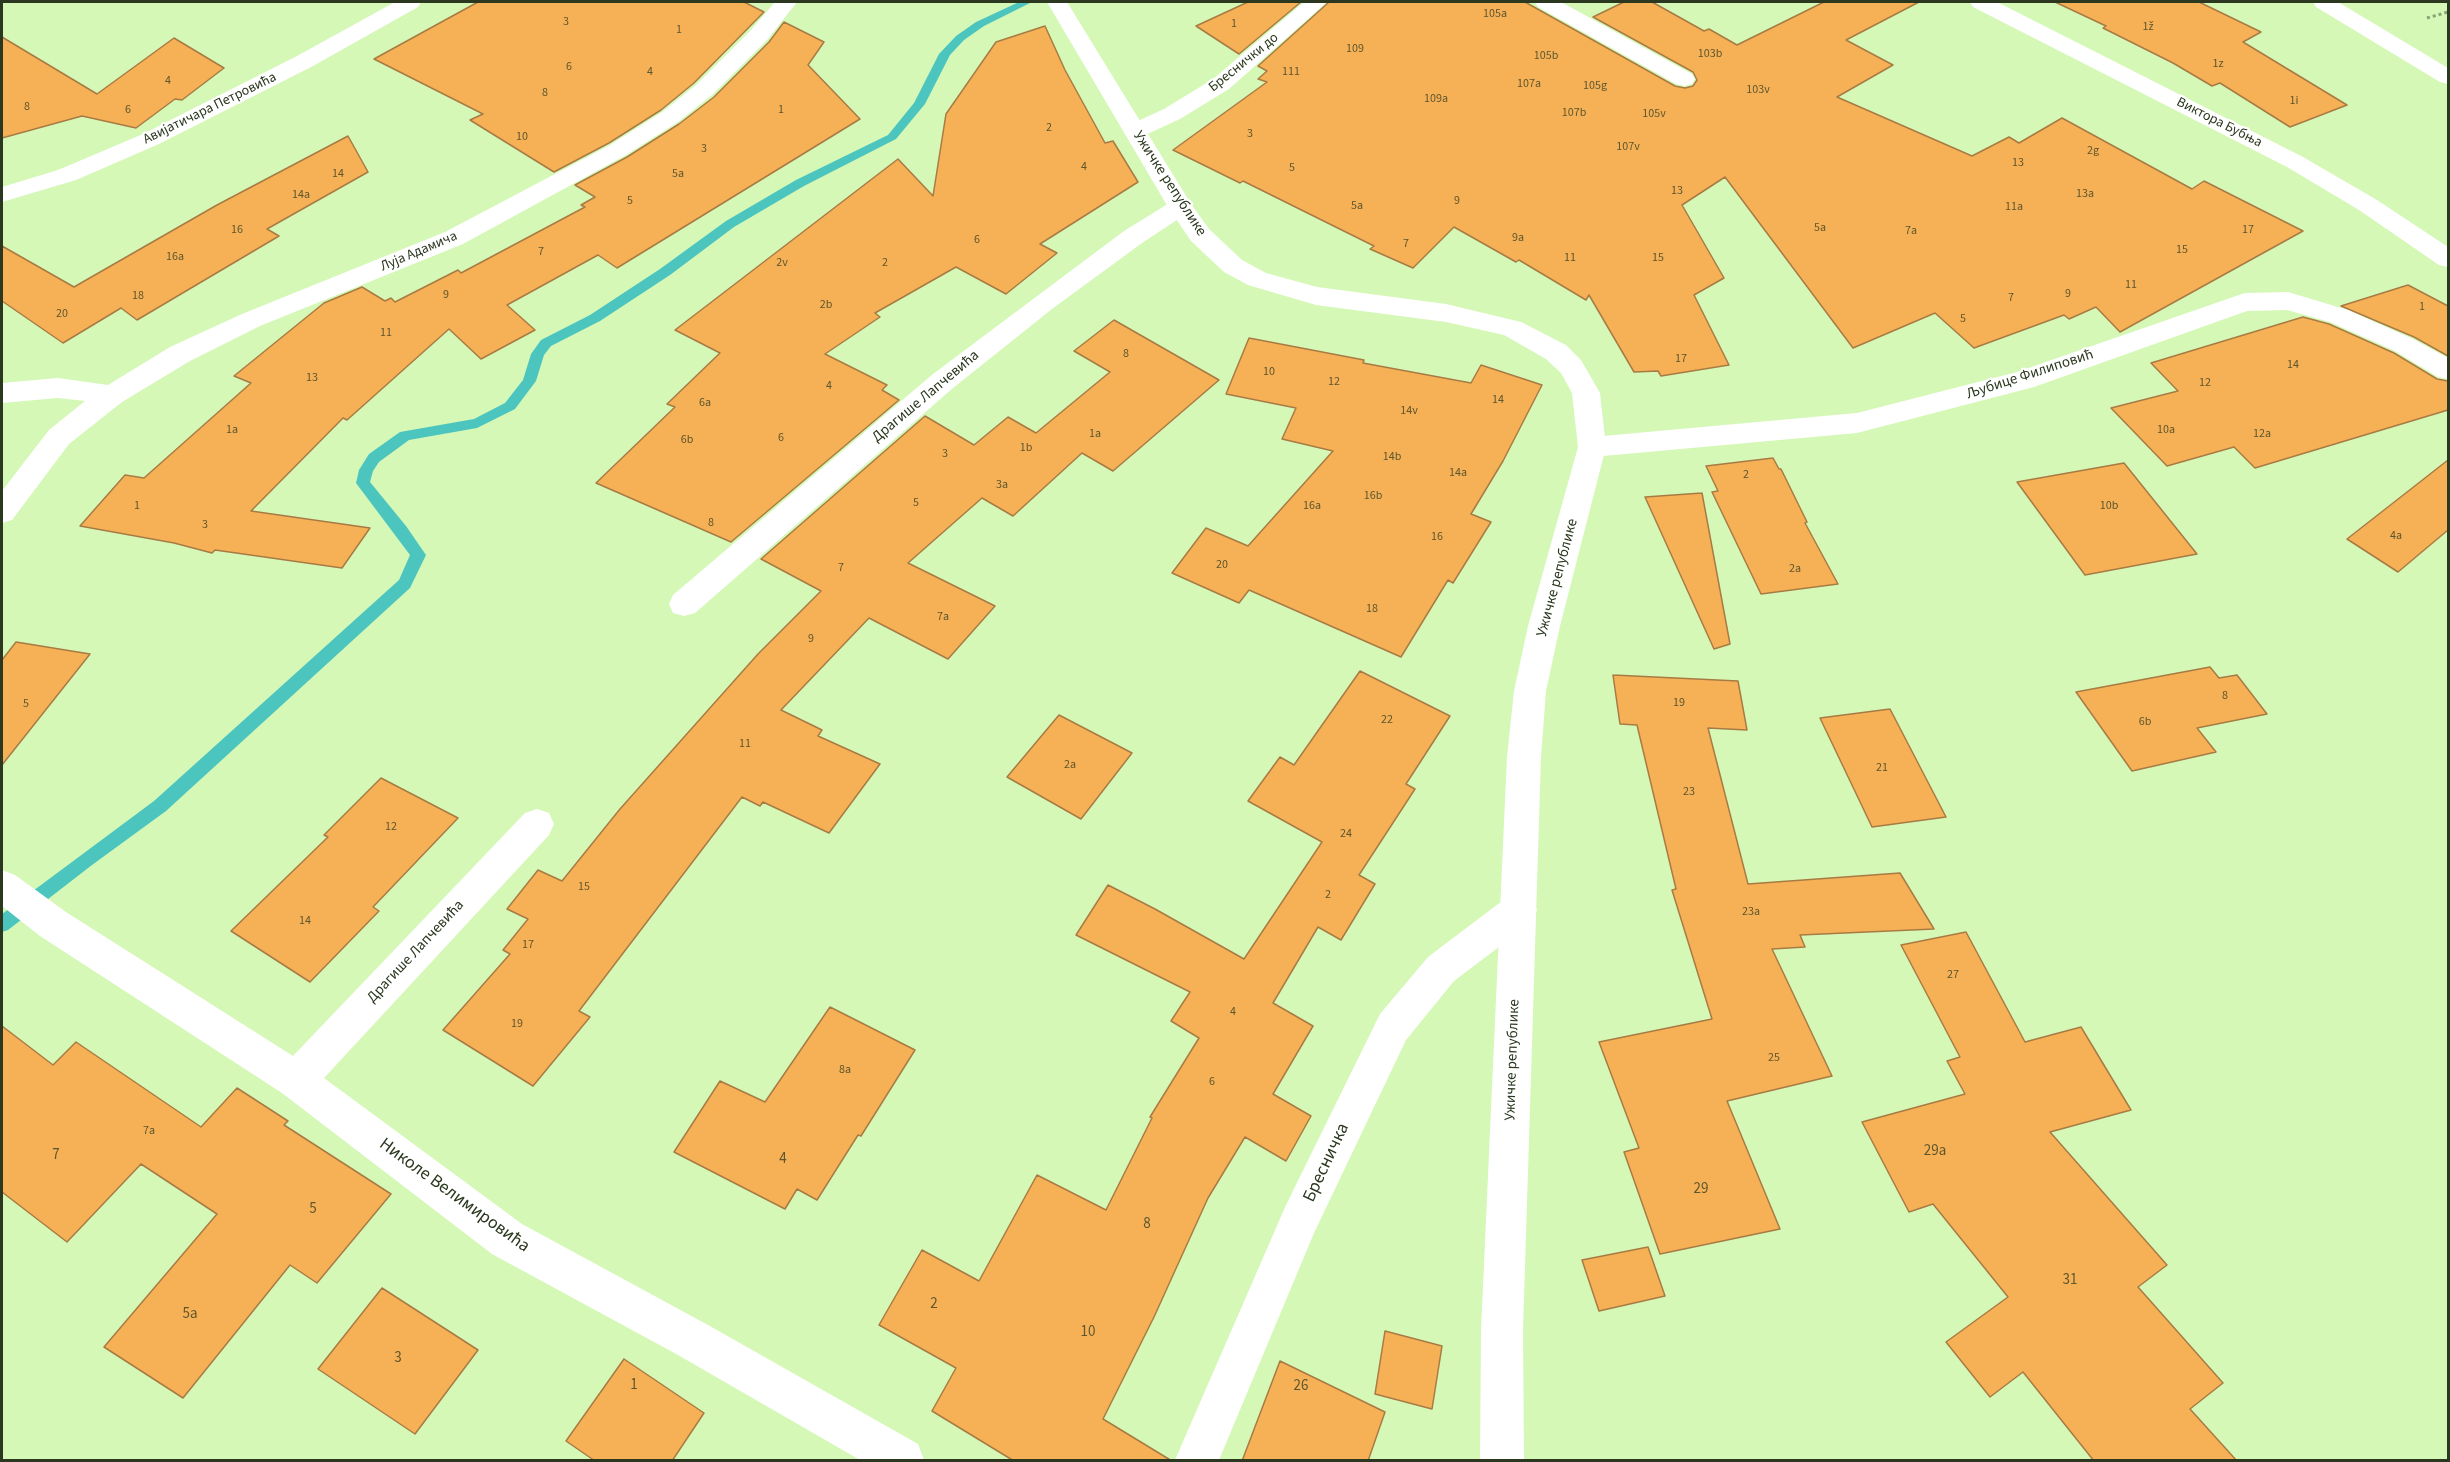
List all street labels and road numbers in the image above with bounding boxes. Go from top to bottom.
street label: Бреснички до [1206,30,1282,96]
street label: Авијатичара Петровића [141,69,279,149]
street label: Виктора Бубња [2173,94,2265,152]
street label: Ужичке републике [1128,128,1210,240]
street label: Луја Адамича [378,228,460,276]
street label: Љубице Филиповић [1964,346,2096,404]
street label: Драгише Лапчевића [869,347,983,447]
street label: Ужичке републике [1534,517,1582,639]
street label: Драгише Лапчевића [364,897,468,1007]
street label: Ужичке републике [1502,999,1524,1121]
street label: Бресничка [1299,1120,1355,1206]
street label: Николе Велимировића [374,1134,534,1258]

